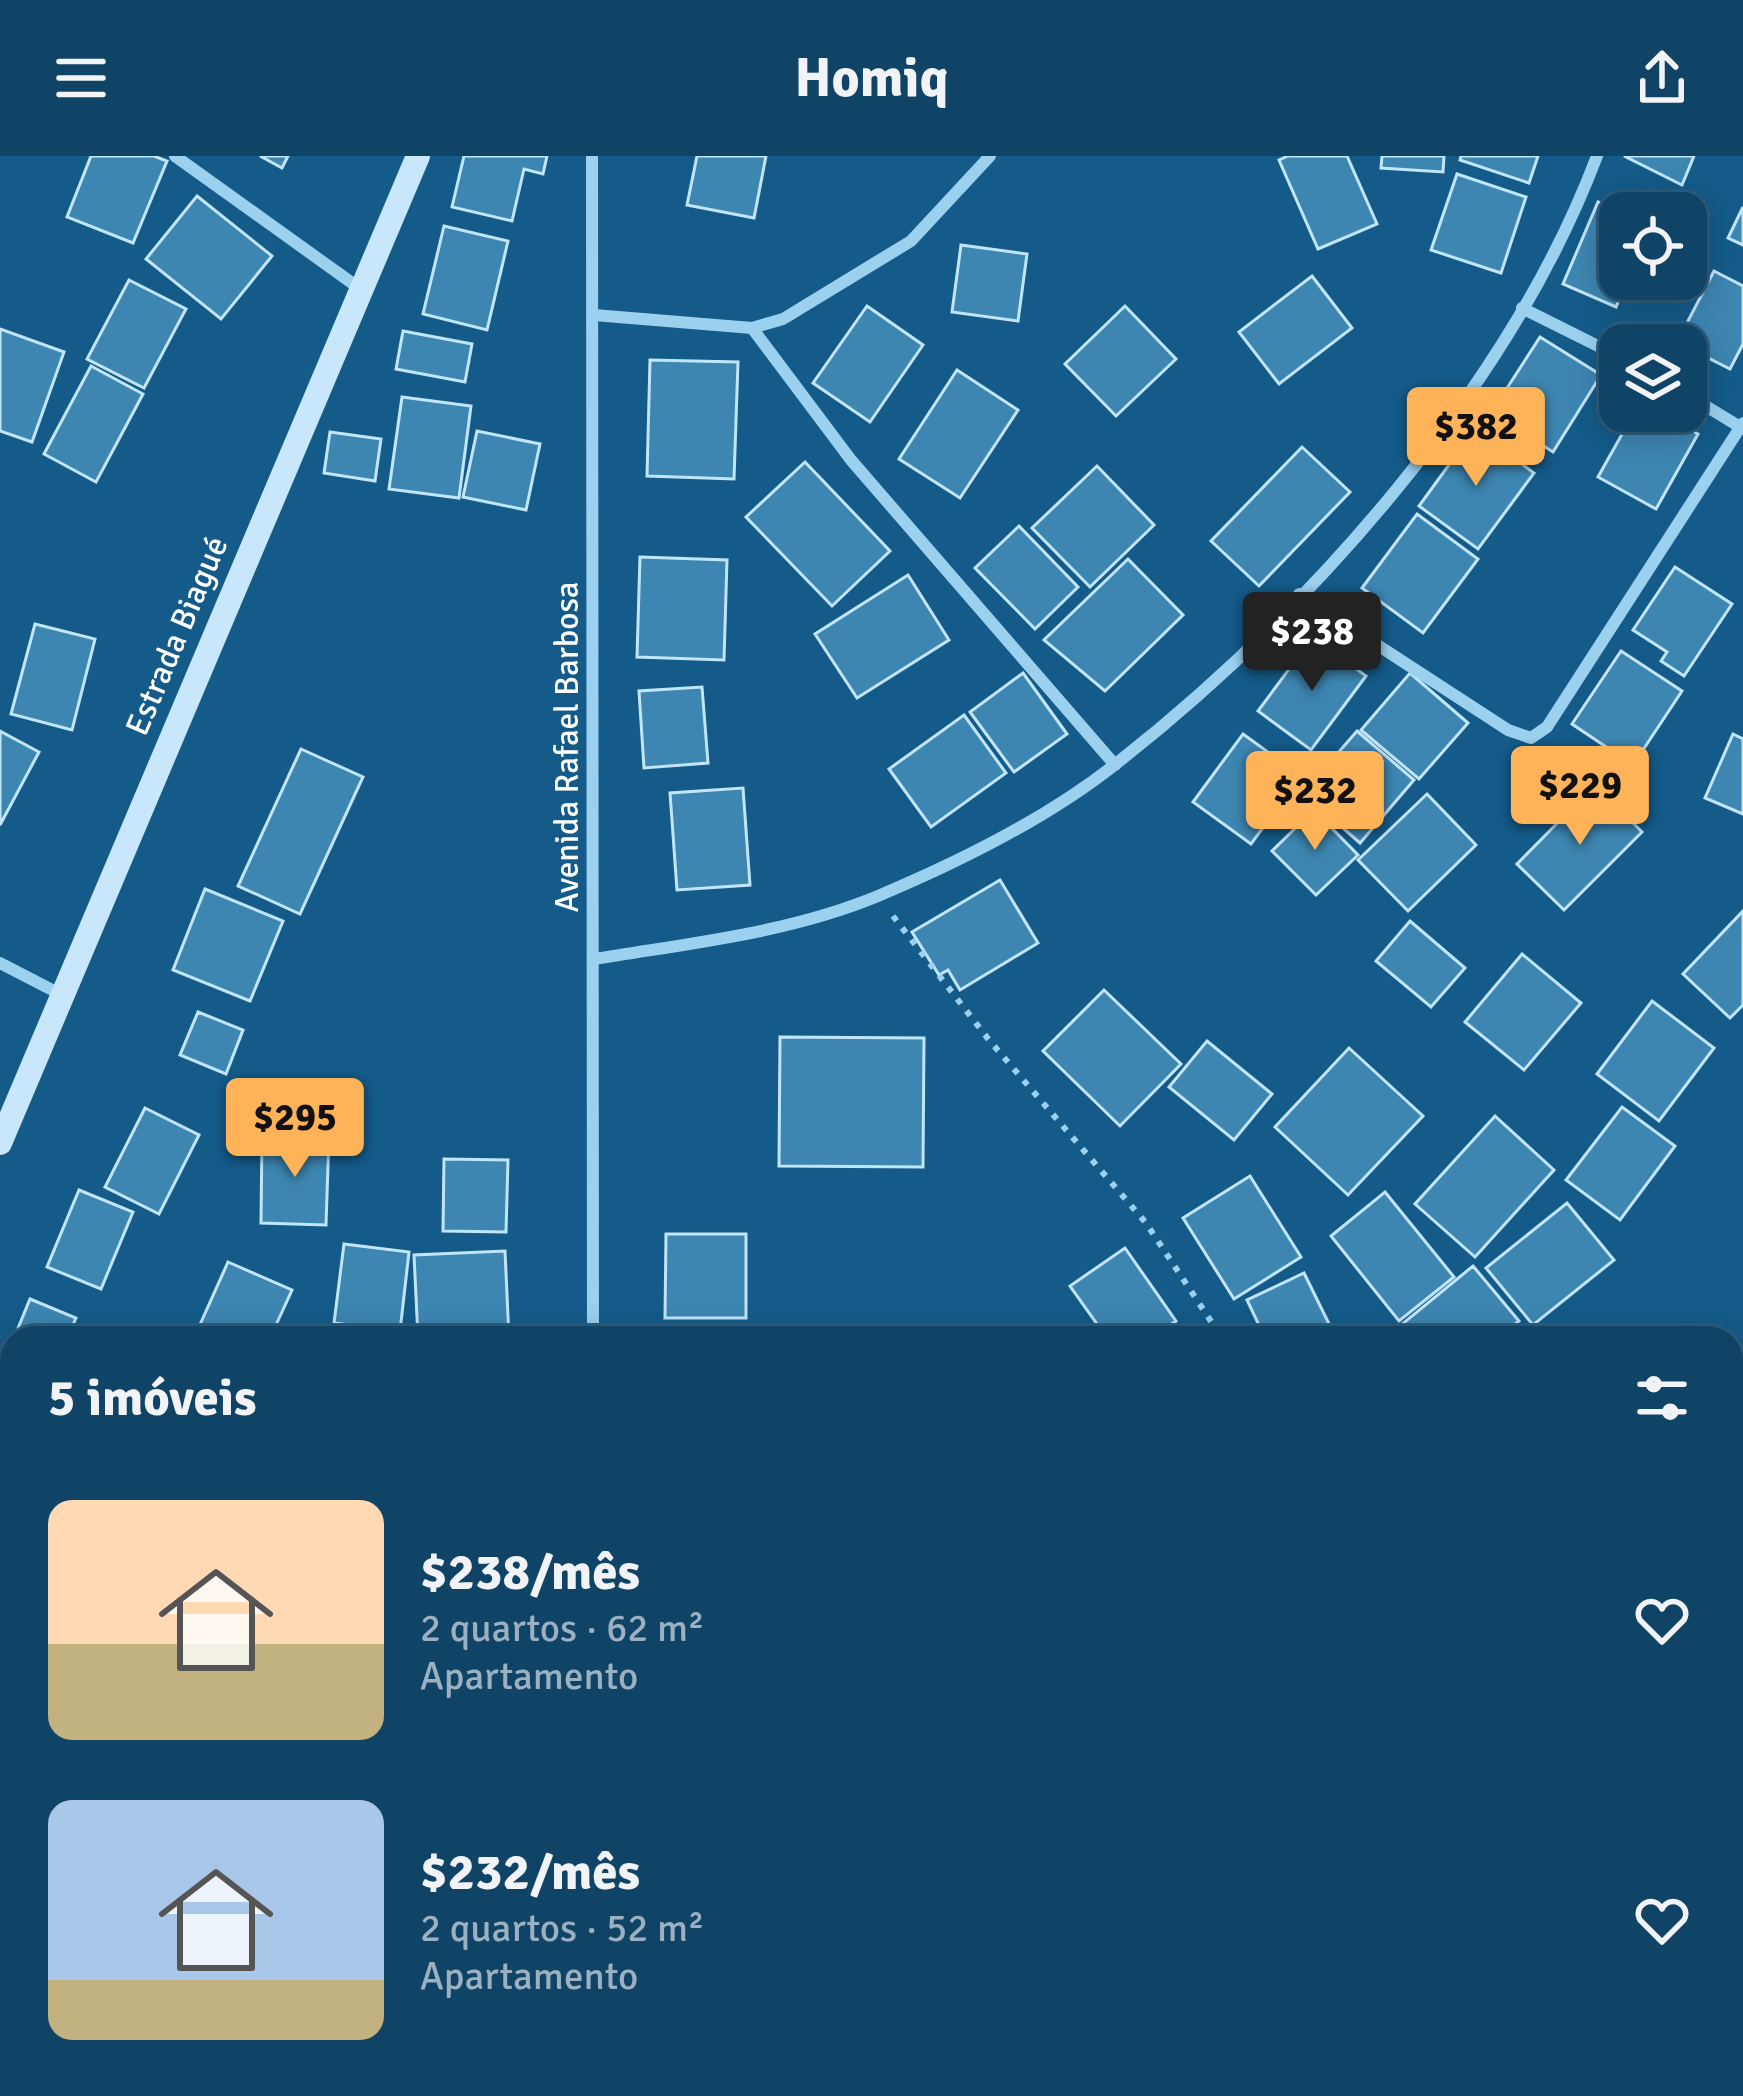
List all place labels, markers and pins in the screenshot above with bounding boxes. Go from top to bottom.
pin: $382 [1405,387,1547,489]
pin: $238 [1241,592,1383,694]
pin: $229 [1509,746,1651,848]
pin: $232 [1244,751,1386,853]
pin: $295 [224,1078,366,1180]

